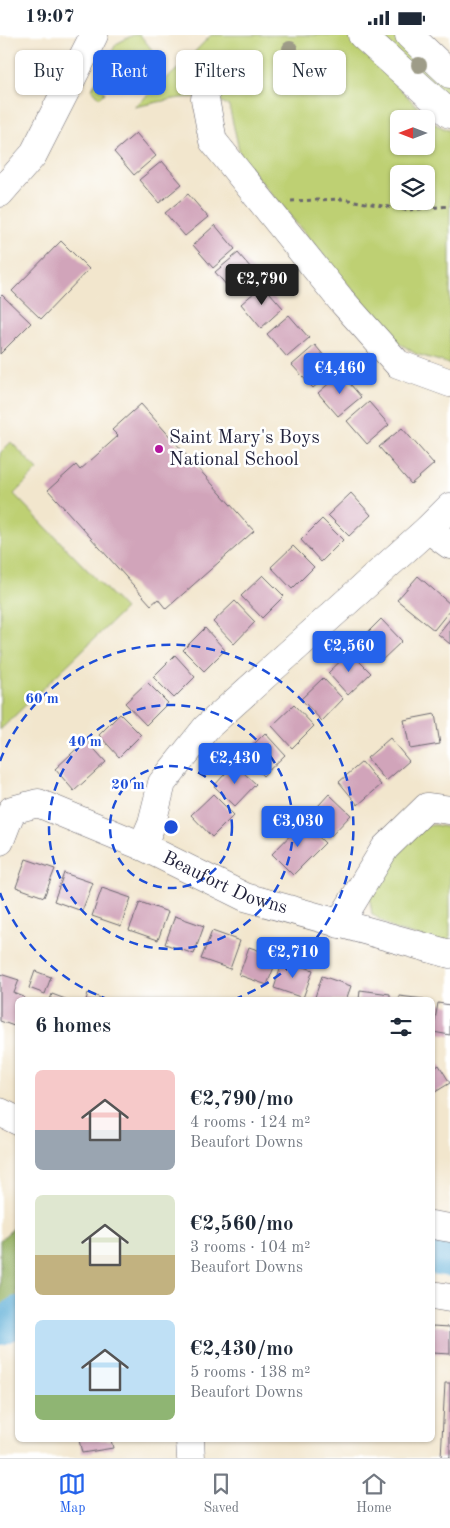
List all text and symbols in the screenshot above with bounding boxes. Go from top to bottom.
text: 19:07 [25,8,74,27]
chip: Buy [15,50,83,95]
chip: Rent [93,50,166,95]
chip: Filters [176,50,263,95]
chip: New [273,50,346,95]
north arrow [390,110,435,155]
map controls [390,110,435,210]
button: layers [390,165,435,210]
pin: €2,790 [221,263,303,306]
text: €2,790 [237,272,287,288]
pin: €4,460 [299,353,381,395]
text: €4,460 [315,361,365,377]
place label: Saint Mary's Boys National School [169,429,320,470]
marker: Saint Mary's Boys National School [153,443,165,455]
pin: €2,560 [308,631,390,673]
text: €2,560 [324,639,374,655]
text: 60 m [25,692,59,707]
text: 40 m [68,735,102,750]
pin: €2,430 [194,743,276,785]
text: €2,430 [210,751,260,767]
text: 20 m [111,778,145,793]
pin: €3,030 [257,805,339,848]
text: €3,030 [273,814,323,830]
centre of rings [162,818,180,836]
street label: Beaufort Downs [159,848,289,918]
pin: €2,710 [252,937,334,979]
text: €2,710 [268,945,318,961]
icon: filters [387,1013,415,1041]
text: 6 homes [35,1016,111,1037]
text: €2,790/mo [190,1089,294,1110]
icon: home [75,1090,135,1150]
text: 4 rooms · 124 m² [190,1115,310,1131]
text: Beaufort Downs [190,1135,303,1151]
text: €2,560/mo [190,1214,294,1235]
icon: home [75,1215,135,1275]
text: 3 rooms · 104 m² [190,1240,310,1256]
text: Beaufort Downs [190,1260,303,1276]
text: €2,430/mo [190,1339,294,1360]
icon: home [75,1340,135,1400]
text: 5 rooms · 138 m² [190,1365,310,1381]
text: Beaufort Downs [190,1385,303,1401]
tab: Map [58,1470,86,1517]
tab: Saved [203,1470,239,1517]
tab: Home [356,1470,392,1517]

